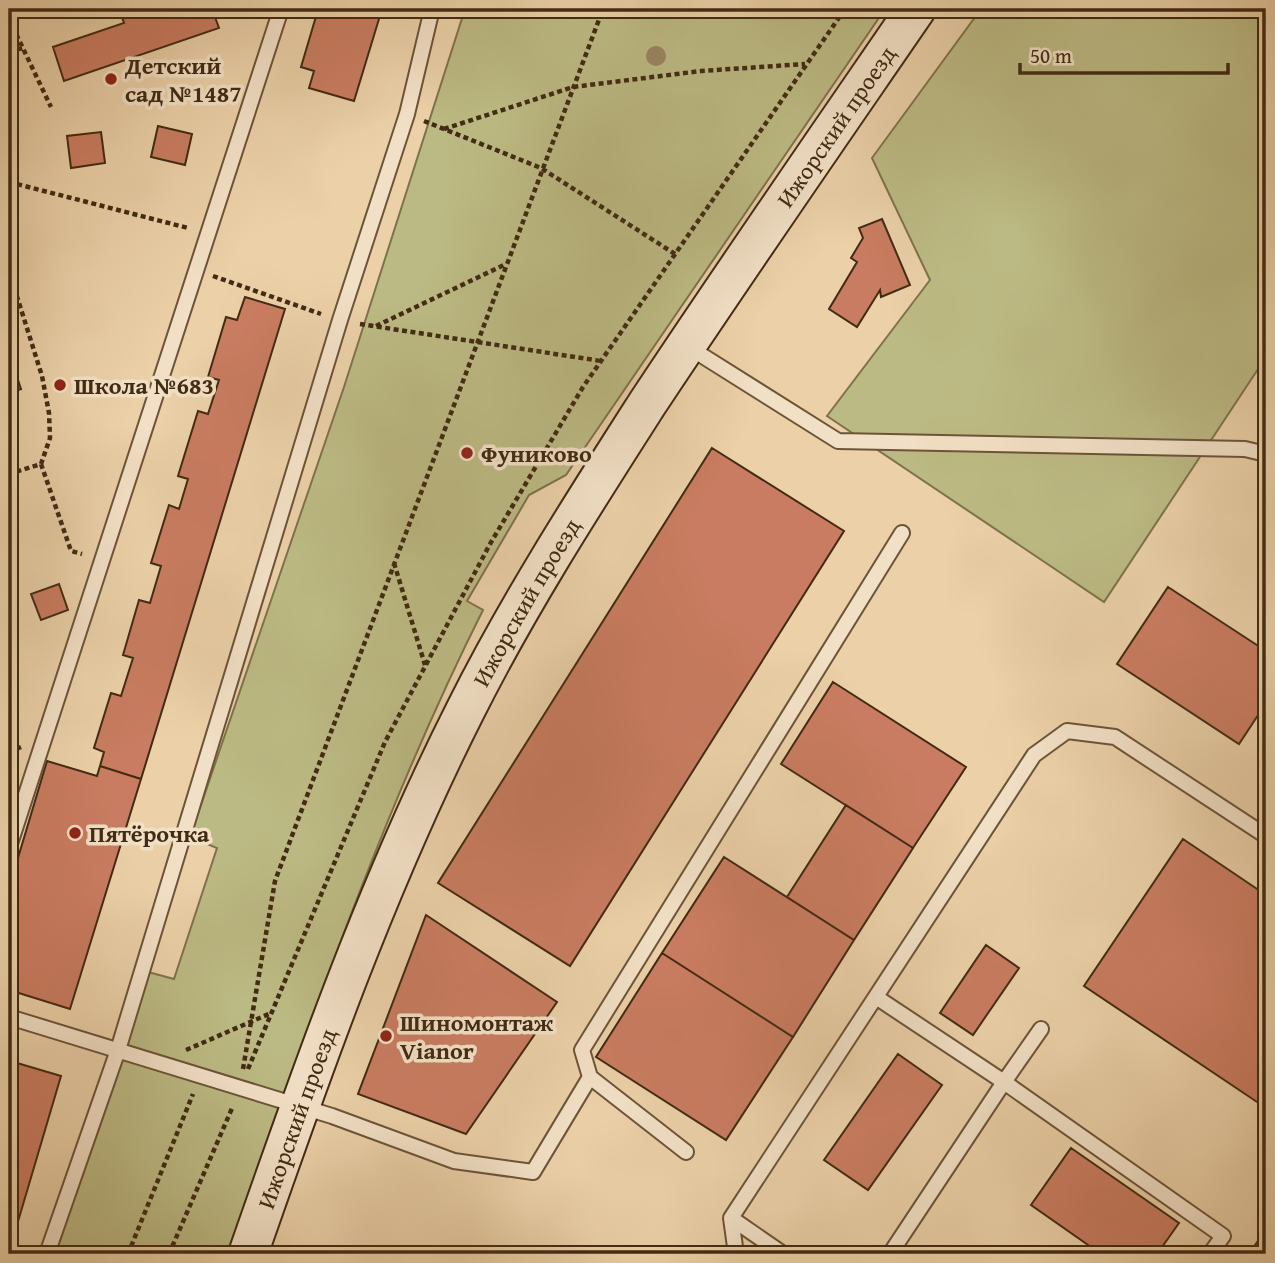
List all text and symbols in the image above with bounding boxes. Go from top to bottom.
scale bar [1020,32,1228,76]
street label: Ижорский проезд [767,38,904,214]
text: 50 m [1030,40,1072,71]
place label: Детский сад №1487 [124,48,242,111]
marker: Детский сад №1487 [103,71,119,87]
place label: Школа №683 [74,368,214,403]
marker: Школа №683 [52,377,68,393]
place label: Фуниково [481,436,592,471]
marker: Фуниково [459,445,475,461]
street label: Ижорский проезд [463,511,588,692]
place label: Пятёрочка [89,816,210,851]
marker: Пятёрочка [67,825,83,841]
place label: Шиномонтаж Vianor [400,1005,554,1068]
street label: Ижорский проезд [248,1023,345,1213]
marker: Шиномонтаж Vianor [378,1028,394,1044]

